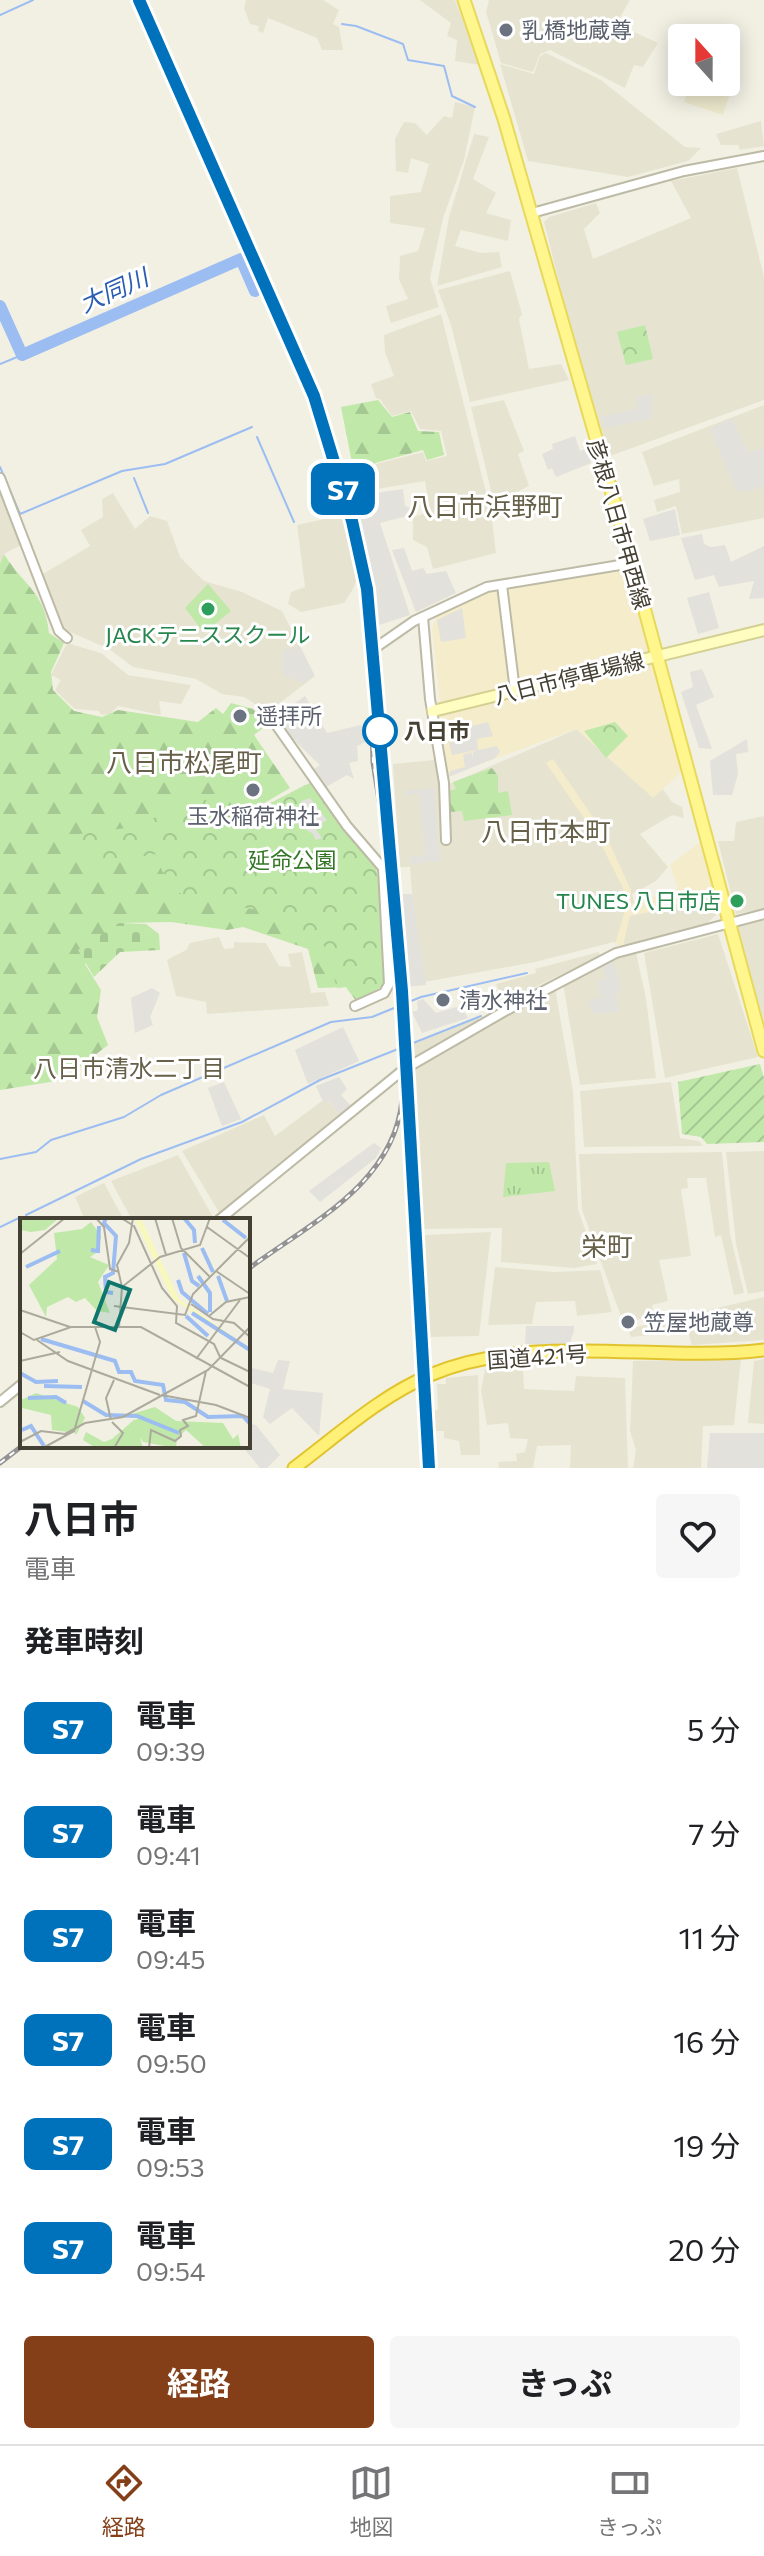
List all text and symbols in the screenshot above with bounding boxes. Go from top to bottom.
place label: 乳橋地蔵尊 [522,16,632,43]
marker: 乳橋地蔵尊 [497,21,515,39]
north arrow [668,24,740,96]
map controls [668,24,740,96]
water label: 大同川 [75,261,155,318]
street label: 彦根八日市甲西線 [582,436,657,612]
line badge: S7 [307,463,379,515]
text: S7 [327,472,359,506]
district label: 八日市浜野町 [407,490,563,521]
marker: JACKテニススクール [199,600,217,618]
place label: JACKテニススクール [106,621,310,648]
street label: 八日市停車場線 [491,646,647,709]
place label: 遥拝所 [256,702,322,729]
marker: 遥拝所 [231,707,249,725]
marker: 八日市 [363,714,397,748]
place label: 八日市 [404,717,470,744]
district label: 八日市松尾町 [106,746,262,777]
marker: 玉水稲荷神社 [244,781,262,799]
place label: 玉水稲荷神社 [187,802,319,829]
district label: 八日市本町 [481,815,611,846]
park label: 延命公園 [248,846,336,873]
place label: TUNES 八日市店 [556,887,721,914]
marker: TUNES 八日市店 [728,892,746,910]
place label: 清水神社 [459,986,547,1013]
marker: 清水神社 [434,991,452,1009]
district label: 八日市清水二丁目 [33,1053,225,1082]
inset map [20,1218,250,1448]
district label: 栄町 [581,1230,633,1261]
place label: 笠屋地蔵尊 [644,1308,754,1335]
marker: 笠屋地蔵尊 [619,1313,637,1331]
street label: 国道421号 [486,1340,588,1373]
text: 八日市 [24,1494,138,1541]
button: heart [656,1494,740,1578]
text: 電車 [24,1552,76,1583]
text: 発車時刻 [24,1621,144,1658]
text: 電車 [136,1695,196,1732]
text: 5 分 [687,1710,740,1747]
text: S7 [52,1711,84,1745]
text: 09:39 [136,1735,206,1766]
text: 電車 [136,1799,196,1836]
text: 7 分 [688,1814,740,1851]
text: S7 [52,1815,84,1849]
text: 09:41 [136,1839,201,1870]
text: 電車 [136,1903,196,1940]
text: 11 分 [679,1918,740,1955]
text: S7 [52,1919,84,1953]
text: 09:45 [136,1943,205,1974]
text: 電車 [136,2007,196,2044]
text: 16 分 [673,2022,740,2059]
text: S7 [52,2023,84,2057]
text: 09:50 [136,2047,207,2078]
text: 電車 [136,2111,196,2148]
text: 19 分 [673,2126,740,2163]
text: S7 [52,2127,84,2161]
text: 09:53 [136,2151,205,2182]
text: 電車 [136,2215,196,2252]
text: 20 分 [668,2230,740,2267]
text: S7 [52,2231,84,2265]
text: 09:54 [136,2255,205,2286]
button: 経路 [24,2336,374,2428]
button: きっぷ [390,2336,740,2428]
tab: 経路 [102,2461,146,2541]
tab: 地図 [349,2461,393,2541]
tab: きっぷ [597,2461,662,2541]

